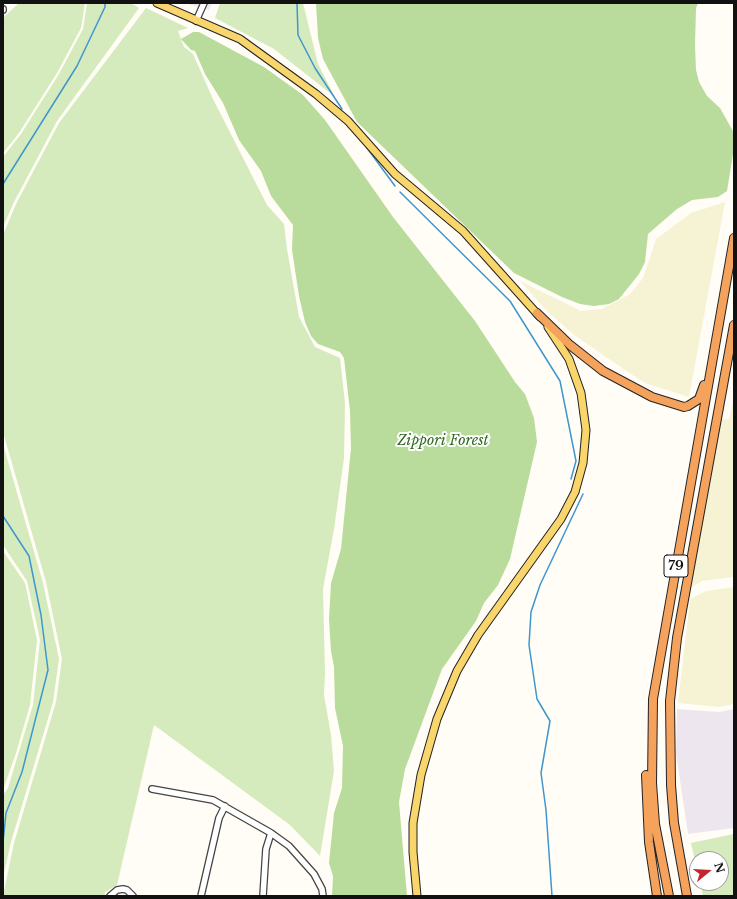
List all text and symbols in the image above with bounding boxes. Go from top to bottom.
park label: Zippori Forest [397,433,489,449]
road number: 79 [664,555,688,577]
north arrow [689,851,729,891]
text: N [711,861,728,875]

